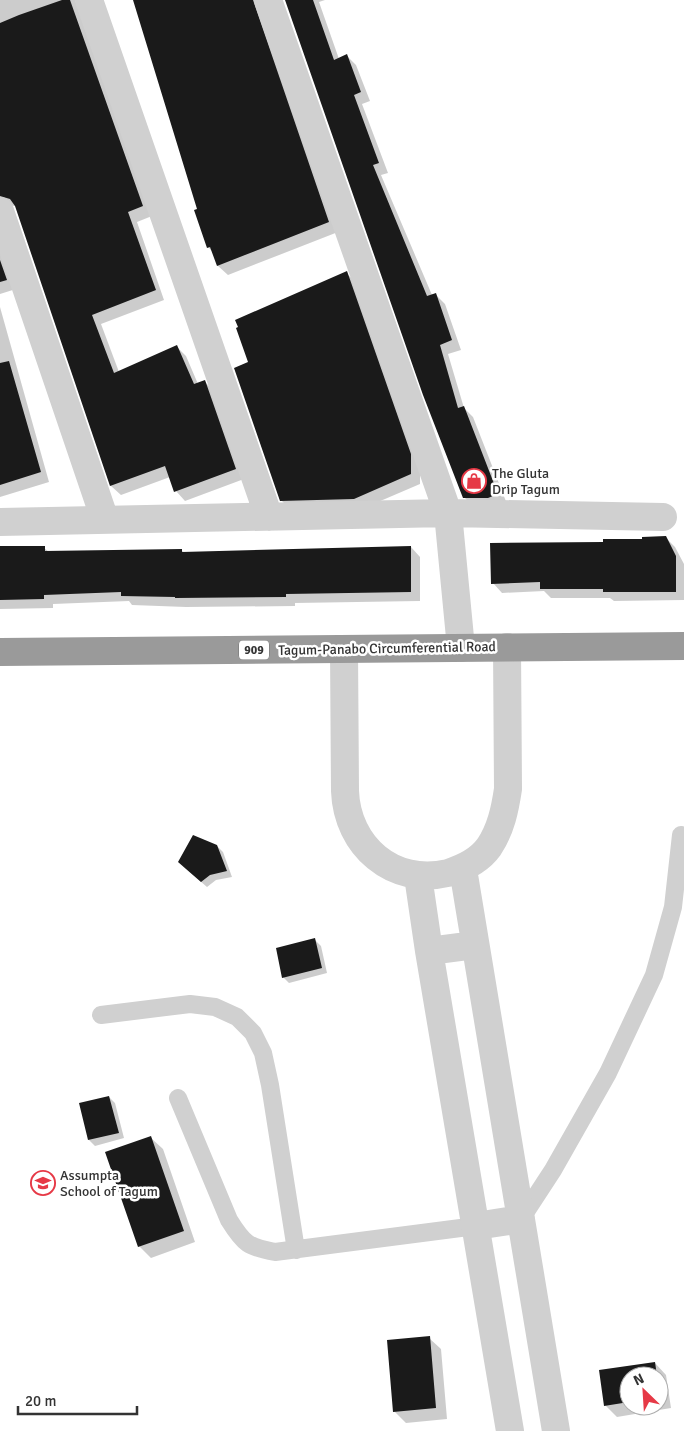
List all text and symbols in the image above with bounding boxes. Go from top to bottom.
place label: The Gluta Drip Tagum [492,465,560,498]
shop icon: The Gluta Drip Tagum [461,468,487,494]
street label: Tagum-Panabo Circumferential Road [278,638,496,659]
road number: 909 [239,640,269,660]
place label: Assumpta School of Tagum [60,1167,158,1200]
school or university icon: Assumpta School of Tagum [30,1170,56,1196]
north arrow [619,1366,669,1416]
text: N [631,1370,647,1389]
scale bar [18,1384,136,1416]
text: 20 m [25,1392,56,1410]

